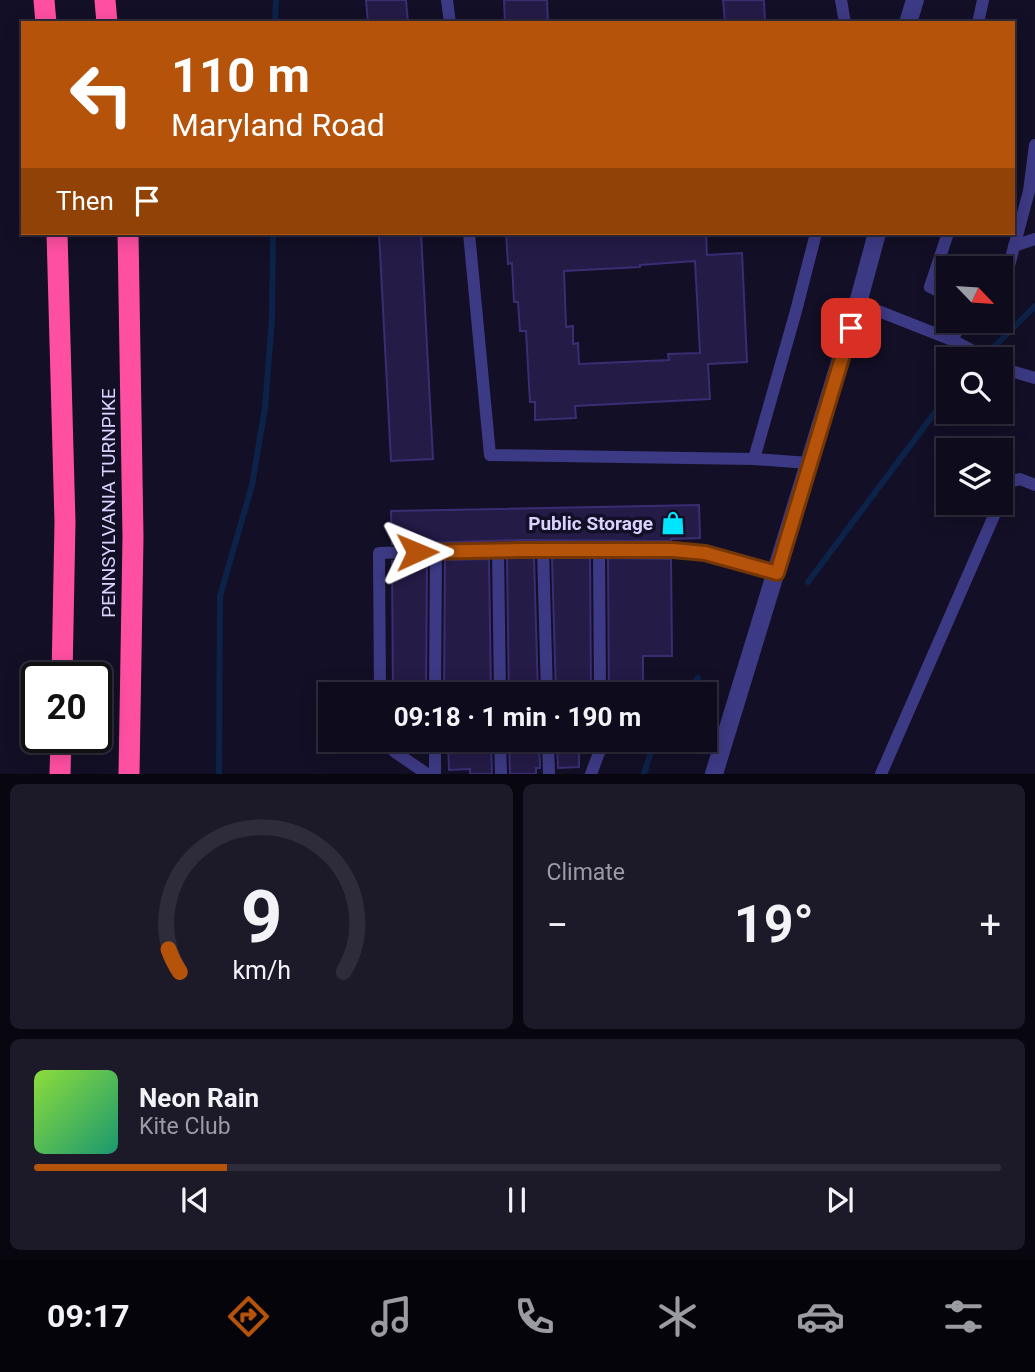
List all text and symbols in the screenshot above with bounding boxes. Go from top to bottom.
text: 110 m [171,47,310,104]
icon: left [56,49,147,140]
text: Maryland Road [171,106,385,144]
icon: arrive [128,182,166,220]
text: Then [56,186,114,216]
north arrow [936,256,1013,332]
map controls [936,256,1013,515]
pin [821,298,881,358]
icon: arrive [832,309,870,347]
button: search [936,347,1013,424]
street label: PENNSYLVANIA TURNPIKE [97,388,120,618]
button: layers [936,438,1013,515]
shop icon: Public Storage [659,509,687,537]
place label: Public Storage [528,512,653,535]
position arrow [380,515,454,589]
speed limit sign: 20 [21,662,112,753]
text: 09:18 · 1 min · 190 m [394,702,641,732]
text: Climate [547,859,625,886]
text: 9 [240,875,282,961]
text: 19° [734,894,814,955]
text: − [547,903,568,947]
text: + [979,903,1001,947]
text: km/h [232,956,291,985]
text: Neon Rain [139,1083,259,1113]
text: Kite Club [139,1113,231,1140]
icon: previous [176,1181,214,1219]
icon: pause [498,1181,536,1219]
icon: next [821,1181,859,1219]
icon: directions [224,1292,273,1341]
icon: music [367,1292,416,1341]
icon: phone [510,1292,559,1341]
icon: climate [653,1292,702,1341]
icon: car [796,1292,845,1341]
icon: filters [939,1292,988,1341]
text: 09:17 [47,1297,129,1335]

